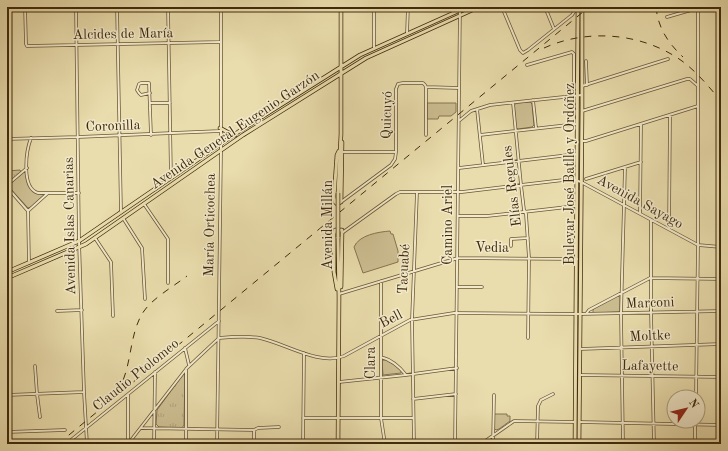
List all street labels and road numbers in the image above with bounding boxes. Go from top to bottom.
street label: Alcides de María [72,26,174,42]
street label: Avenida General Eugenio Garzón [148,68,322,192]
street label: Bulevar José Batlle y Ordóñez [563,83,577,265]
street label: Quicuyó [379,91,395,139]
street label: Coronilla [85,118,141,134]
street label: Elías Regules [500,144,524,228]
street label: Avenida Islas Canarias [62,157,78,295]
street label: María Orticochea [202,173,218,277]
street label: Avenida Sayago [595,173,686,231]
street label: Avenida Millán [321,180,335,270]
street label: Camino Ariel [441,185,455,265]
street label: Vedia [475,241,509,255]
street label: Tacuabé [396,244,412,294]
street label: Marconi [625,295,675,311]
street label: Bell [377,307,405,331]
street label: Moltke [629,328,671,344]
street label: Claudio Ptolomeo [90,336,182,414]
street label: Clara [364,347,378,379]
street label: Lafayette [621,359,679,373]

